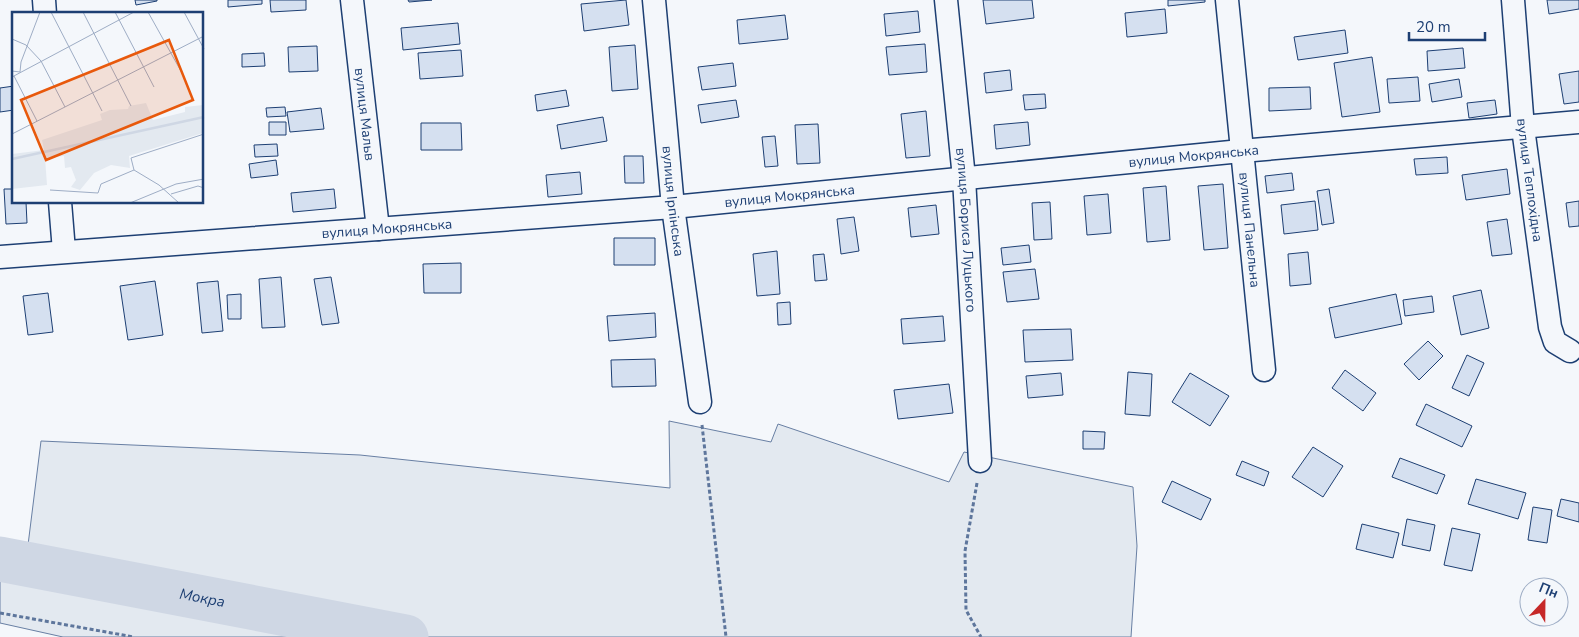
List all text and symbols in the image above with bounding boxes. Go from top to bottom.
scale bar [1409,10,1485,42]
inset map [12,12,204,204]
text: 20 m [1416,17,1451,37]
street label: вулиця Мальв [350,67,380,162]
street label: вулиця Теплохідна [1513,118,1548,243]
street label: вулиця Мокрянська [1128,140,1260,172]
street label: вулиця Ірпінська [658,145,689,258]
street label: вулиця Бориса Луцького [951,147,981,313]
street label: вулиця Панельна [1235,171,1265,288]
street label: вулиця Мокрянська [724,180,856,211]
street label: вулиця Мокрянська [321,214,453,243]
north arrow [1519,577,1569,627]
text: Пн [1536,578,1561,603]
water label: Мокра [178,584,227,612]

